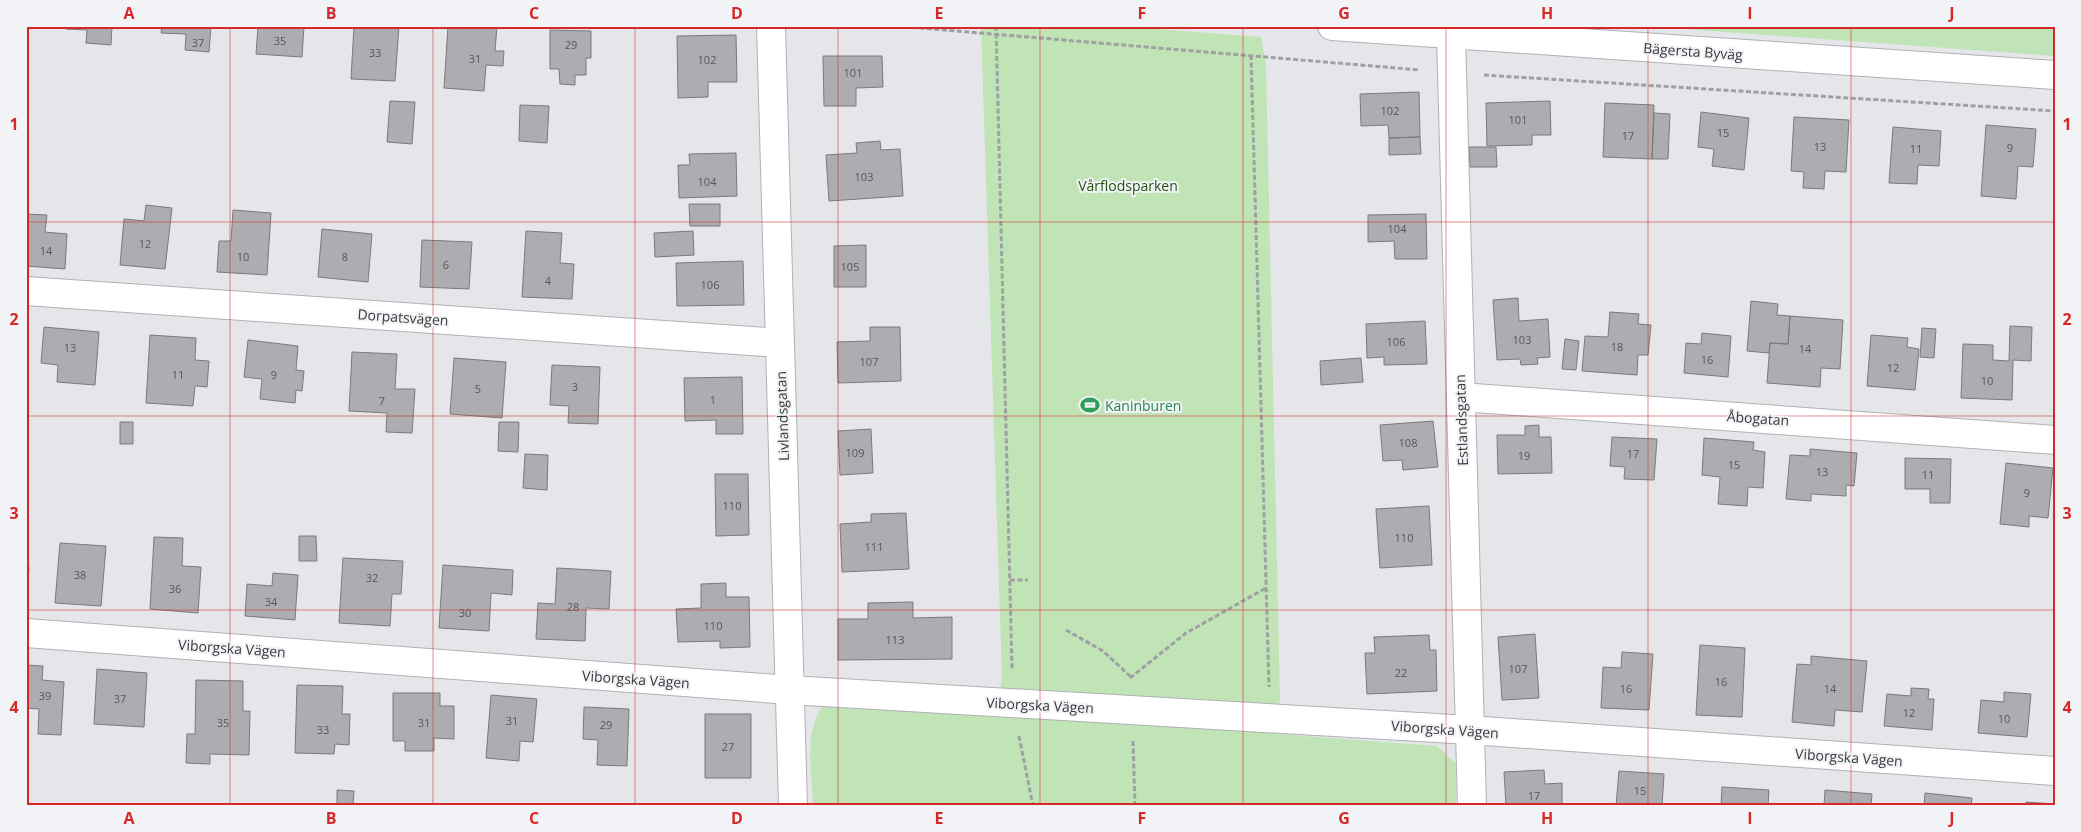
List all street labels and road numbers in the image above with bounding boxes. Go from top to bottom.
street label: Bägersta Byväg [1643,38,1744,64]
street label: Dorpatsvägen [357,304,449,330]
street label: Livlandsgatan [771,371,793,461]
street label: Estlandsgatan [1450,374,1472,466]
street label: Åbogatan [1726,406,1790,430]
street label: Viborgska Vägen [178,635,286,661]
street label: Viborgska Vägen [582,666,690,692]
street label: Viborgska Vägen [986,693,1094,717]
street label: Viborgska Vägen [1391,716,1499,742]
street label: Viborgska Vägen [1795,744,1903,770]

